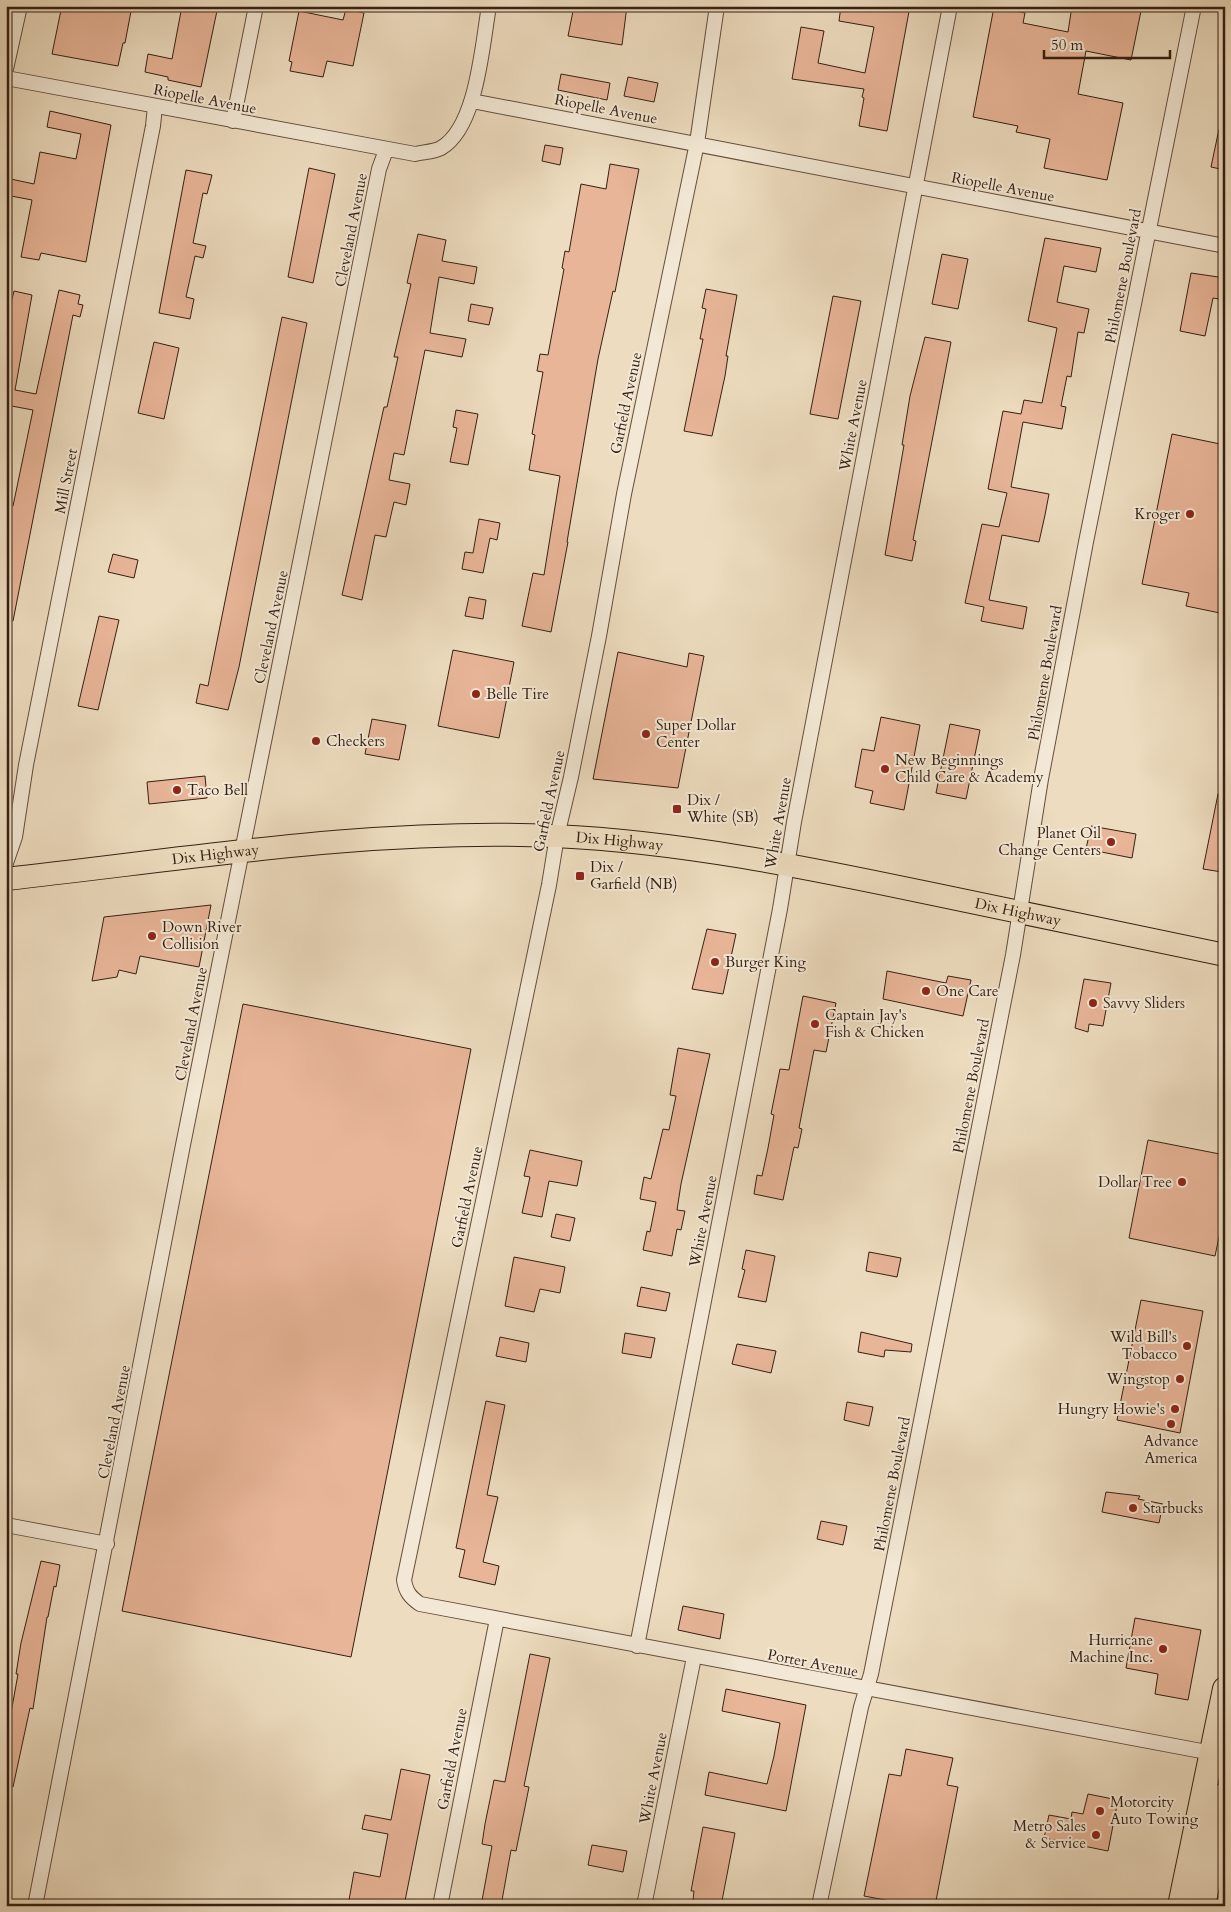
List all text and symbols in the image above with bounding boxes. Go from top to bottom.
scale bar [1044,28,1170,60]
text: 50 m [1051,35,1083,55]
street label: Riopelle Avenue [152,79,258,119]
street label: Riopelle Avenue [553,89,659,129]
street label: Riopelle Avenue [950,167,1056,207]
street label: Cleveland Avenue [330,171,372,289]
street label: Philomene Boulevard [1100,207,1146,345]
street label: Garfield Avenue [605,350,647,456]
street label: White Avenue [834,377,872,474]
street label: Mill Street [50,446,82,515]
place label: Kroger [1135,504,1181,524]
marker: Kroger [1184,508,1196,520]
street label: Cleveland Avenue [249,568,293,686]
street label: Philomene Boulevard [1023,604,1067,742]
place label: Belle Tire [486,684,549,704]
marker: Belle Tire [470,688,482,700]
place label: Super Dollar Center [656,715,736,752]
marker: Super Dollar Center [640,728,652,740]
place label: Checkers [326,731,385,751]
marker: Checkers [310,735,322,747]
street label: Garfield Avenue [528,748,570,854]
place label: New Beginnings Child Care & Academy [895,750,1044,787]
marker: New Beginnings Child Care & Academy [879,763,891,775]
street label: White Avenue [760,775,796,872]
place label: Taco Bell [187,780,248,800]
marker: Taco Bell [171,784,183,796]
place label: Dix / White (SB) [686,790,759,827]
marker: Dix / White (SB) [671,803,683,815]
place label: Planet Oil Change Centers [998,823,1101,860]
street label: Dix Highway [575,827,664,855]
marker: Planet Oil Change Centers [1105,836,1117,848]
street label: Dix Highway [171,839,260,869]
place label: Dix / Garfield (NB) [590,857,677,894]
marker: Dix / Garfield (NB) [574,870,586,882]
street label: Dix Highway [973,893,1063,931]
place label: Down River Collision [162,917,242,954]
marker: Down River Collision [146,930,158,942]
place label: Burger King [725,952,807,972]
marker: Burger King [709,956,721,968]
street label: Cleveland Avenue [170,965,212,1083]
place label: One Care [936,981,999,1001]
marker: One Care [920,985,932,997]
place label: Savvy Sliders [1103,993,1185,1013]
marker: Savvy Sliders [1087,997,1099,1009]
place label: Captain Jay's Fish & Chicken [825,1005,925,1042]
street label: Philomene Boulevard [948,1017,994,1155]
marker: Captain Jay's Fish & Chicken [809,1018,821,1030]
street label: Garfield Avenue [446,1144,488,1250]
place label: Dollar Tree [1098,1172,1172,1192]
street label: White Avenue [684,1173,722,1270]
marker: Dollar Tree [1176,1176,1188,1188]
place label: Wild Bill's Tobacco [1109,1327,1177,1364]
marker: Wild Bill's Tobacco [1181,1340,1193,1352]
street label: Cleveland Avenue [93,1363,135,1481]
place label: Wingstop [1105,1369,1170,1389]
marker: Wingstop [1174,1373,1186,1385]
place label: Hungry Howie's [1058,1399,1165,1419]
marker: Hungry Howie's [1169,1403,1181,1415]
street label: Philomene Boulevard [869,1415,915,1553]
marker: Advance America [1165,1418,1177,1430]
place label: Advance America [1144,1431,1199,1468]
place label: Starbucks [1143,1498,1203,1518]
marker: Starbucks [1127,1502,1139,1514]
place label: Hurricane Machine Inc. [1069,1630,1153,1667]
marker: Hurricane Machine Inc. [1157,1643,1169,1655]
street label: Porter Avenue [766,1644,860,1682]
street label: Garfield Avenue [432,1706,472,1812]
street label: White Avenue [634,1730,672,1827]
place label: Motorcity Auto Towing [1110,1792,1199,1829]
marker: Motorcity Auto Towing [1094,1805,1106,1817]
place label: Metro Sales & Service [1013,1816,1086,1853]
marker: Metro Sales & Service [1090,1829,1102,1841]

